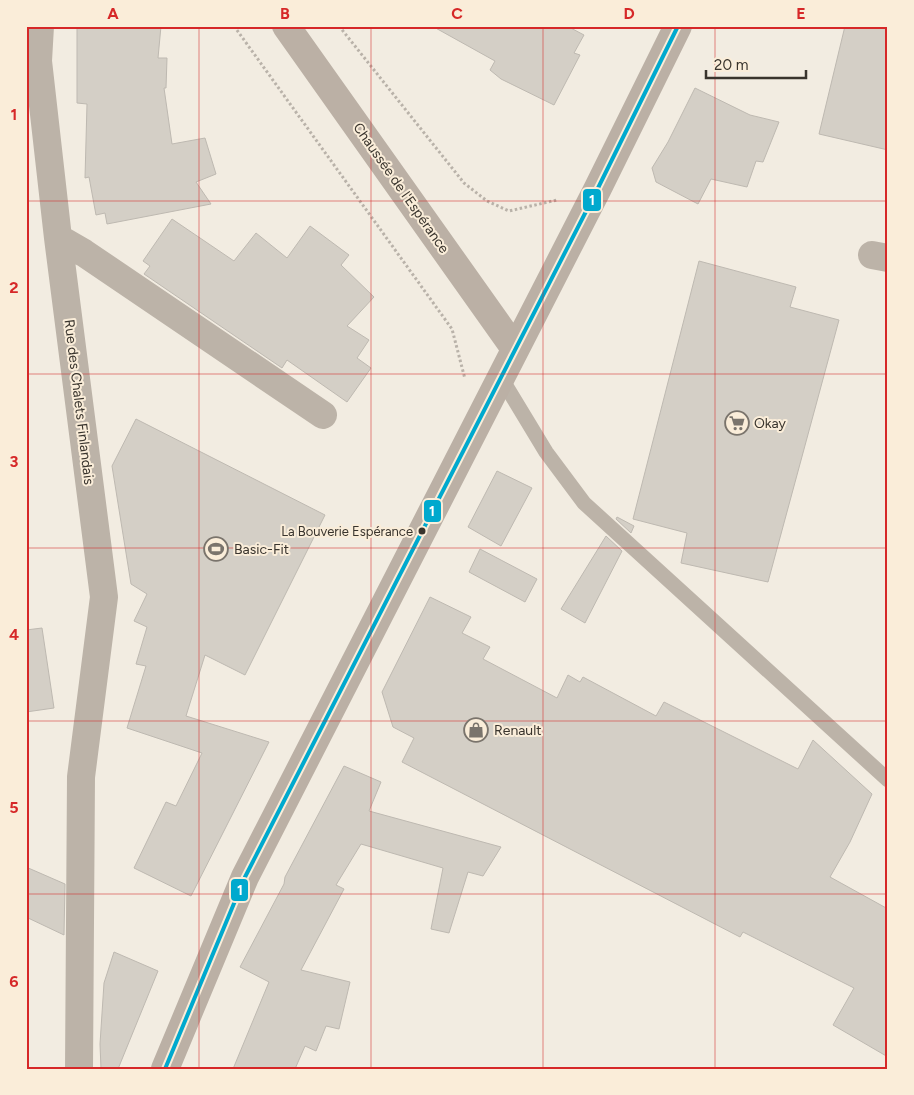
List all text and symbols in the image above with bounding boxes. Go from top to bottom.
text: A [107,4,119,23]
text: B [280,4,290,23]
text: C [451,4,463,23]
text: D [623,4,635,23]
text: E [796,4,806,23]
scale bar [706,48,806,80]
text: 20 m [714,56,748,74]
text: 1 [11,105,17,124]
street label: Chaussée de l'Espérance [349,119,453,257]
line badge: 1 [582,188,602,212]
text: 1 [589,192,595,209]
text: 2 [9,278,19,297]
street label: Rue des Chalets Finlandais [60,318,98,486]
supermarket icon: Okay [724,410,750,436]
place label: Okay [754,415,787,432]
text: 3 [10,452,19,471]
line badge: 1 [423,499,442,523]
text: 1 [429,503,435,520]
place label: La Bouverie Espérance [281,524,413,539]
marker: La Bouverie Espérance [417,526,427,536]
sports icon: Basic-Fit [203,536,229,562]
place label: Basic-Fit [234,541,289,558]
text: 4 [9,625,19,644]
shop icon: Renault [463,717,489,743]
place label: Renault [494,722,542,739]
text: 5 [9,798,19,817]
line badge: 1 [230,878,249,902]
text: 1 [237,882,243,899]
text: 6 [9,972,19,991]

